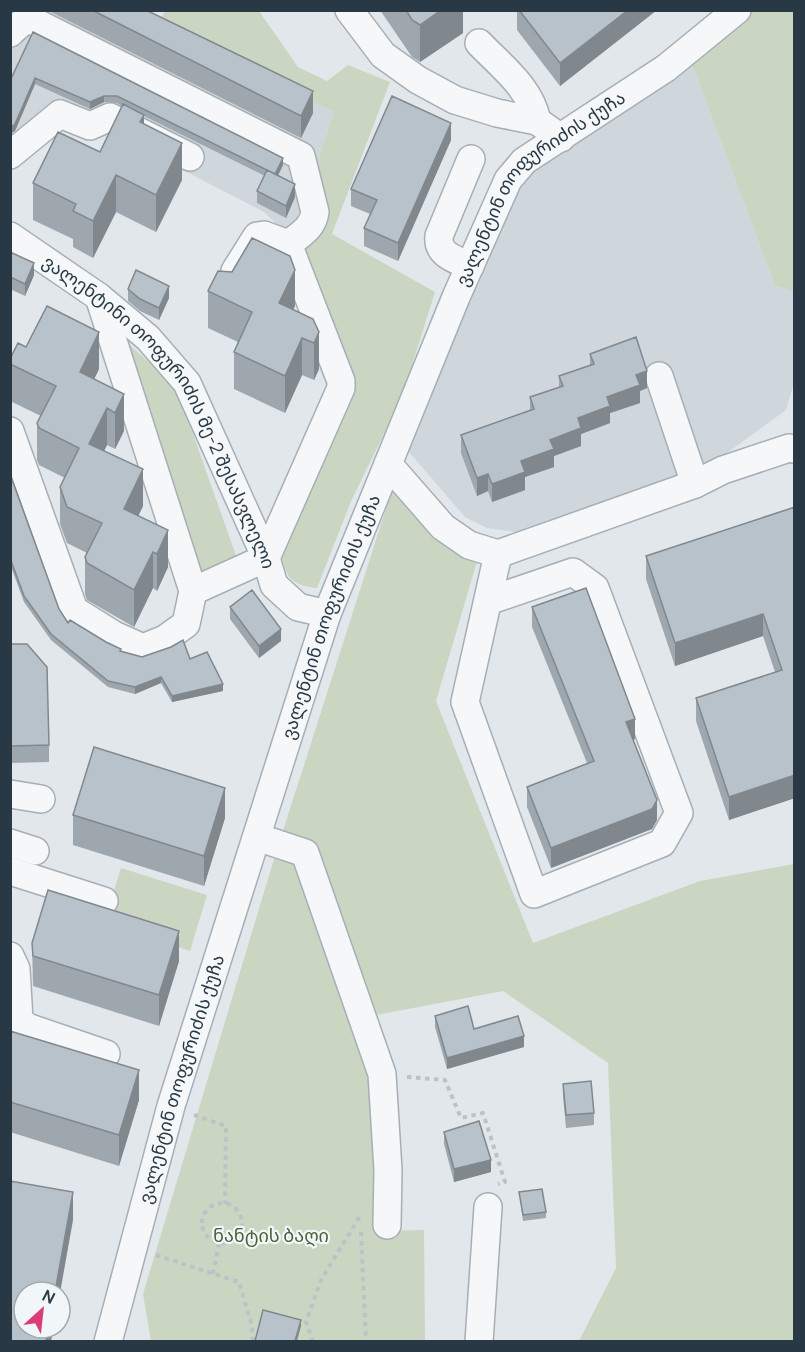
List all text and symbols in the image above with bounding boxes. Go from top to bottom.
street label: ვალენტინ თოფურიძის ქუჩა [449,85,629,290]
street label: ვალენტინი თოფურიძის მე-2 შესასვლელი [38,249,281,571]
street label: ვალენტინ თოფურიძის ქუჩა [275,491,385,742]
street label: ვალენტინ თოფურიძის ქუჩა [132,951,229,1206]
park label: ნანტის ბაღი [213,1223,329,1247]
north arrow [12,1280,72,1340]
text: N [39,1284,59,1309]

